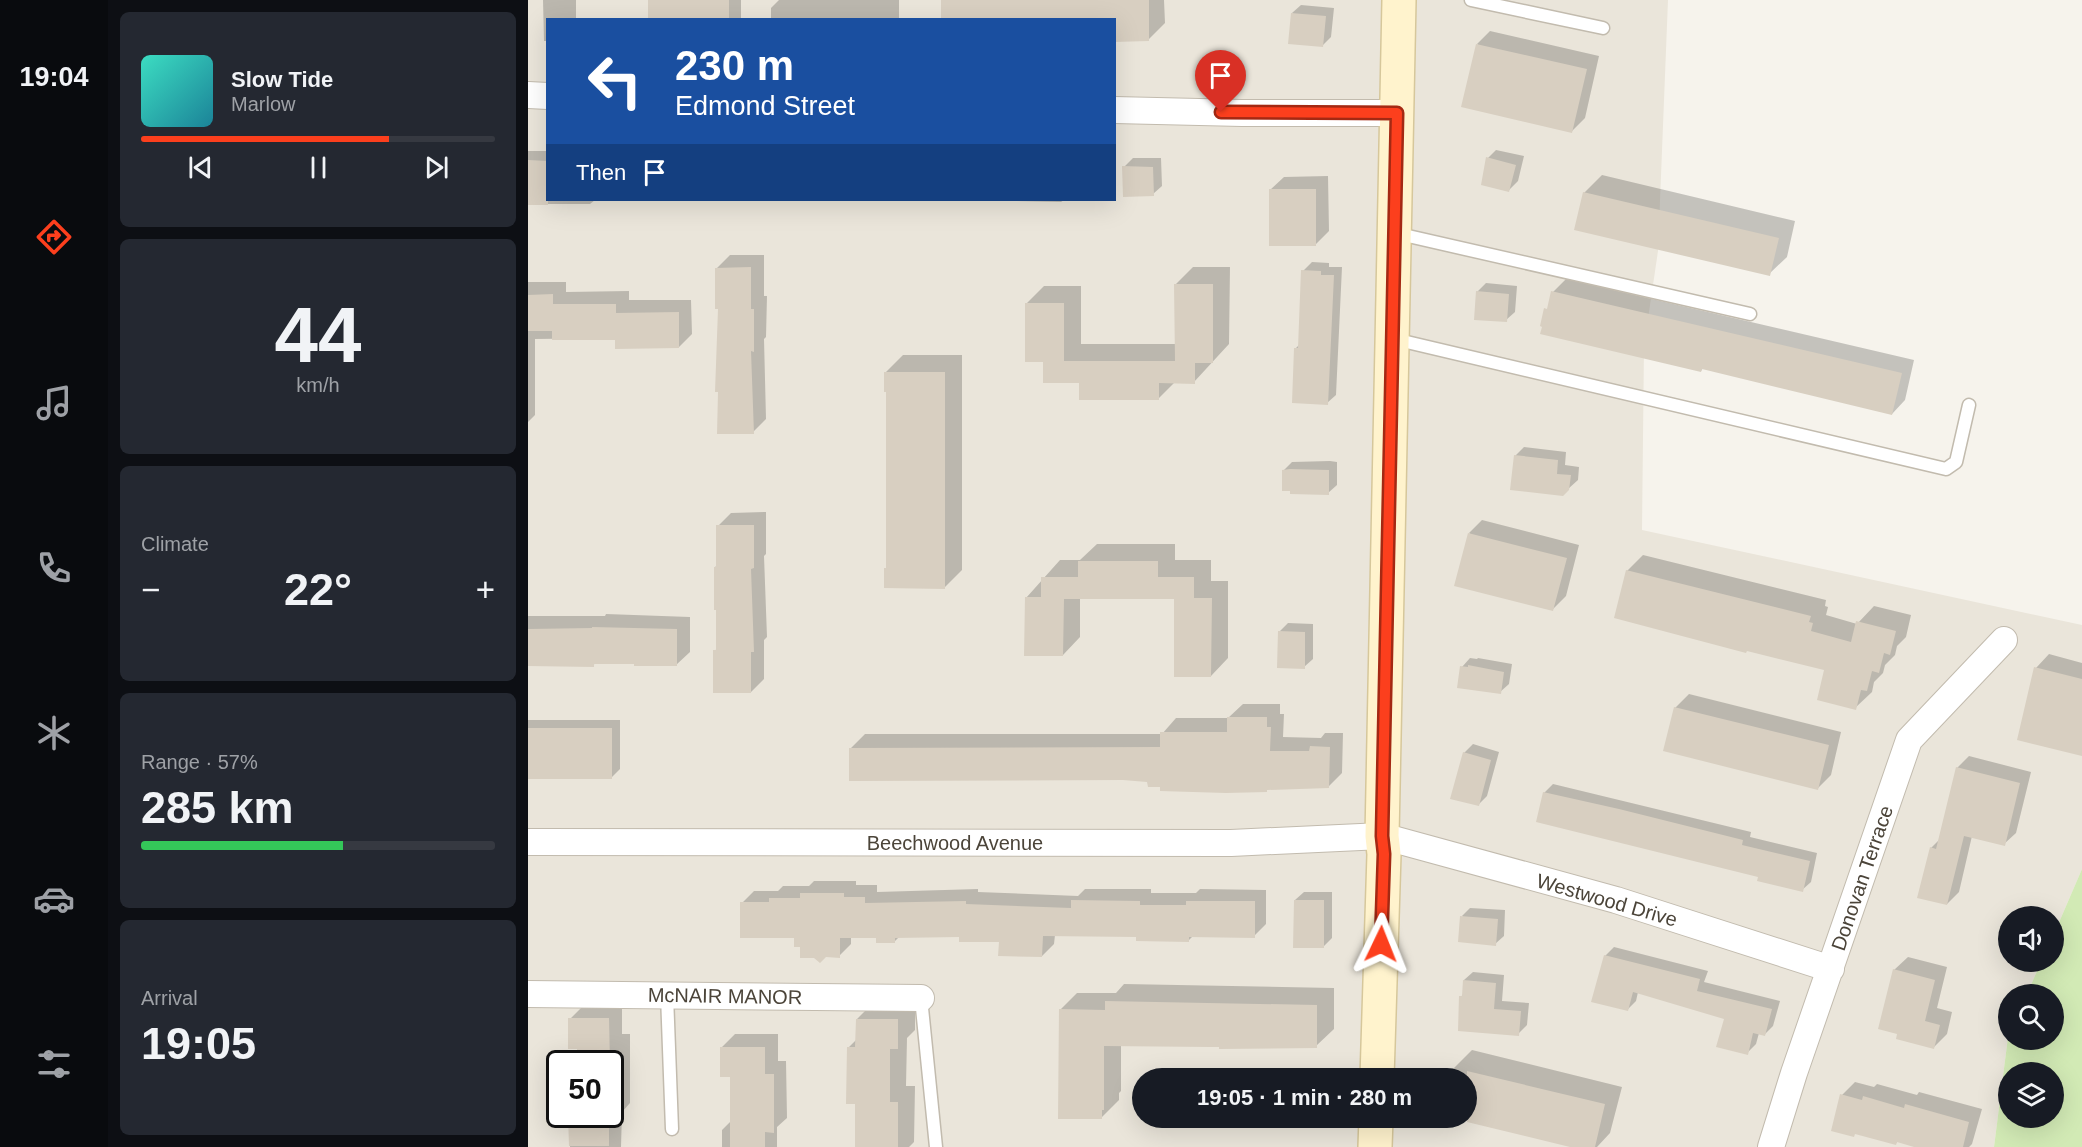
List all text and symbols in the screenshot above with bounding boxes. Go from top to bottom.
icon: left [576,42,654,120]
text: 230 m [675,42,794,89]
pin [1195,50,1246,112]
icon: arrive [1204,59,1237,92]
text: 19:04 [19,62,89,92]
text: Slow Tide [231,67,333,92]
text: Edmond Street [675,91,855,121]
text: Marlow [231,93,295,115]
icon: previous [184,151,217,184]
icon: pause [302,151,335,184]
icon: next [420,151,453,184]
icon: arrive [638,156,671,189]
text: Then [576,160,626,185]
icon: directions [33,216,75,258]
text: 44 [275,291,361,379]
text: km/h [296,374,340,396]
icon: music [33,382,75,424]
text: Climate [141,533,209,555]
icon: phone [33,547,75,589]
text: 22° [284,564,352,615]
text: − [141,571,160,608]
text: + [476,571,495,608]
icon: climate [33,712,75,754]
text: Range · 57% [141,751,258,773]
text: 285 km [141,782,294,833]
street label: Donovan Terrace [1827,803,1897,953]
street label: Beechwood Avenue [867,832,1043,854]
street label: Westwood Drive [1534,869,1680,931]
icon: car [33,878,75,920]
map controls [1998,906,2064,1128]
button: sound [1998,906,2064,972]
position arrow [1349,912,1413,976]
street label: McNAIR MANOR [648,984,802,1008]
button: search [1998,984,2064,1050]
text: Arrival [141,987,198,1009]
text: 19:05 [141,1018,256,1069]
icon: filters [33,1043,75,1085]
speed limit sign: 50 [546,1050,624,1128]
button: layers [1998,1062,2064,1128]
text: 19:05 · 1 min · 280 m [1197,1085,1412,1110]

